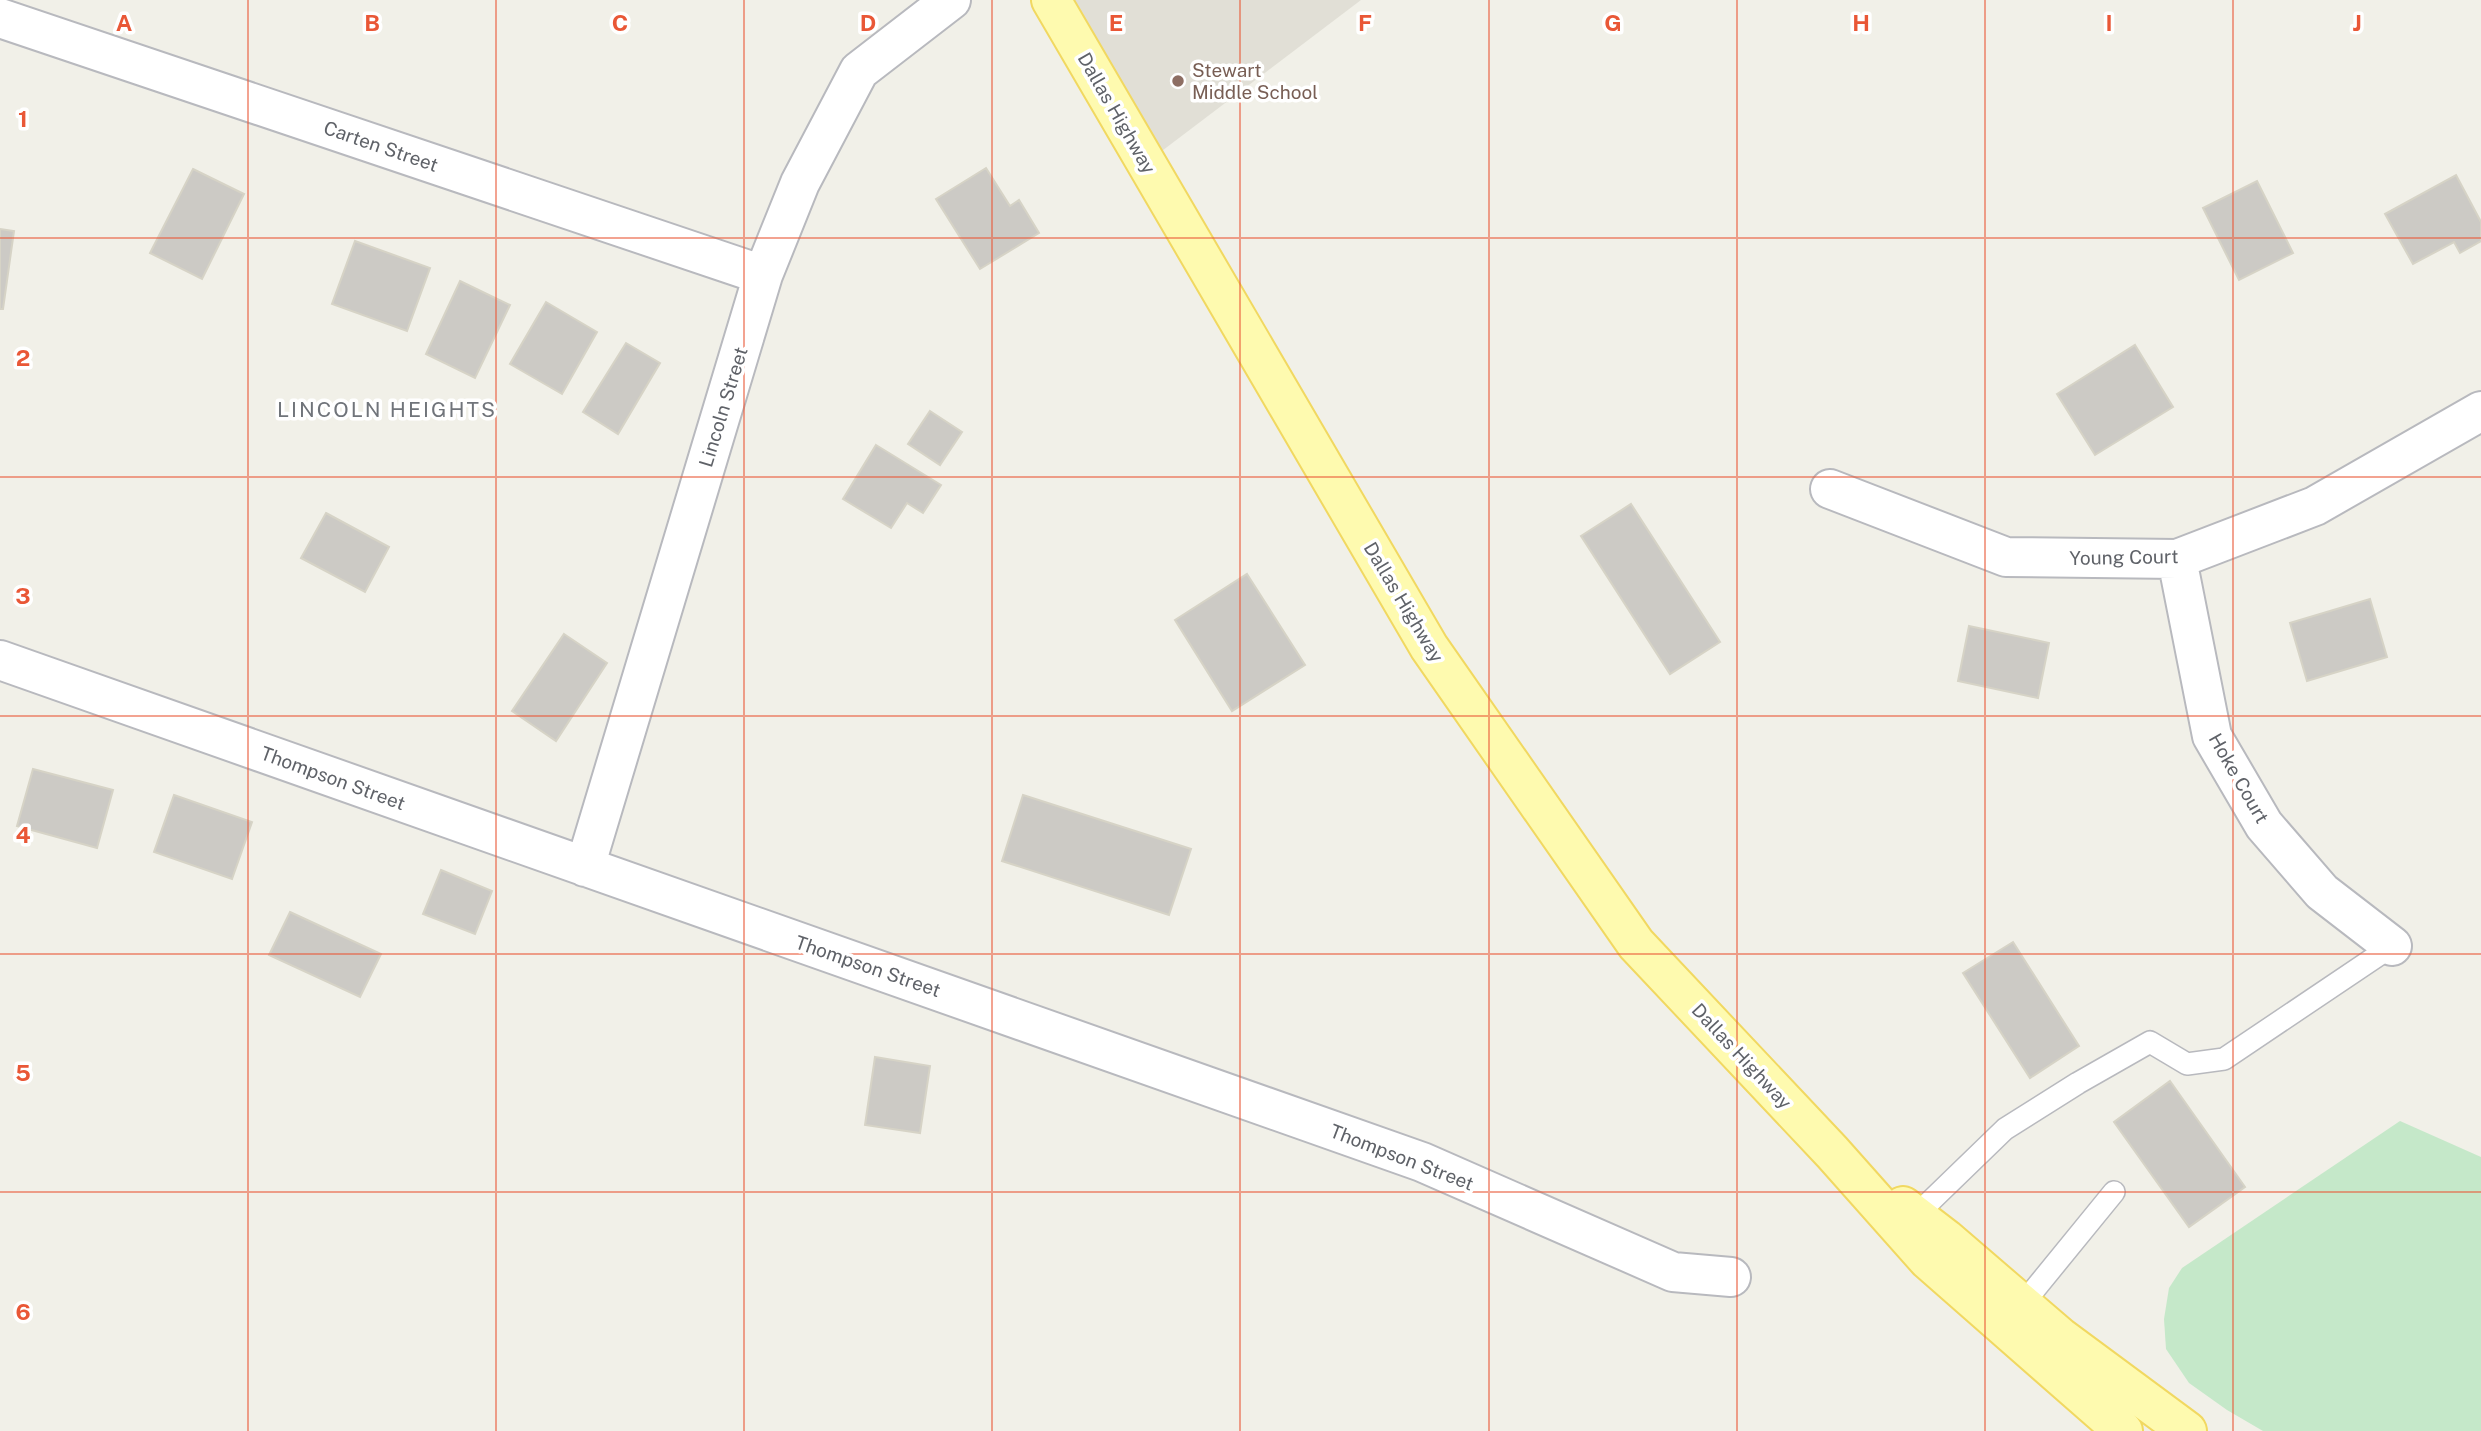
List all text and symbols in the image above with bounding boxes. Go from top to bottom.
text: A [116,9,133,36]
text: B [364,9,380,36]
text: C [612,9,628,36]
text: D [860,9,876,36]
text: E [1109,9,1123,36]
text: F [1358,9,1372,36]
text: G [1604,9,1622,36]
text: H [1852,9,1870,36]
text: I [2105,9,2113,36]
text: J [2352,9,2362,36]
street label: Dallas Highway [1073,49,1161,177]
place label: Stewart Middle School [1192,59,1318,103]
marker: Stewart Middle School [1170,73,1186,89]
text: 1 [18,105,28,132]
street label: Carten Street [321,116,441,176]
text: 2 [16,344,30,371]
street label: Lincoln Street [694,344,752,470]
district label: LINCOLN HEIGHTS [277,397,497,422]
street label: Dallas Highway [1360,538,1448,666]
street label: Young Court [2069,545,2179,569]
text: 3 [15,582,31,609]
street label: Hoke Court [2204,729,2274,827]
street label: Thompson Street [258,742,408,814]
text: 4 [15,821,31,848]
street label: Thompson Street [793,931,943,1001]
street label: Dallas Highway [1688,999,1796,1113]
text: 5 [15,1059,31,1086]
street label: Thompson Street [1327,1119,1477,1195]
text: 6 [15,1298,31,1325]

